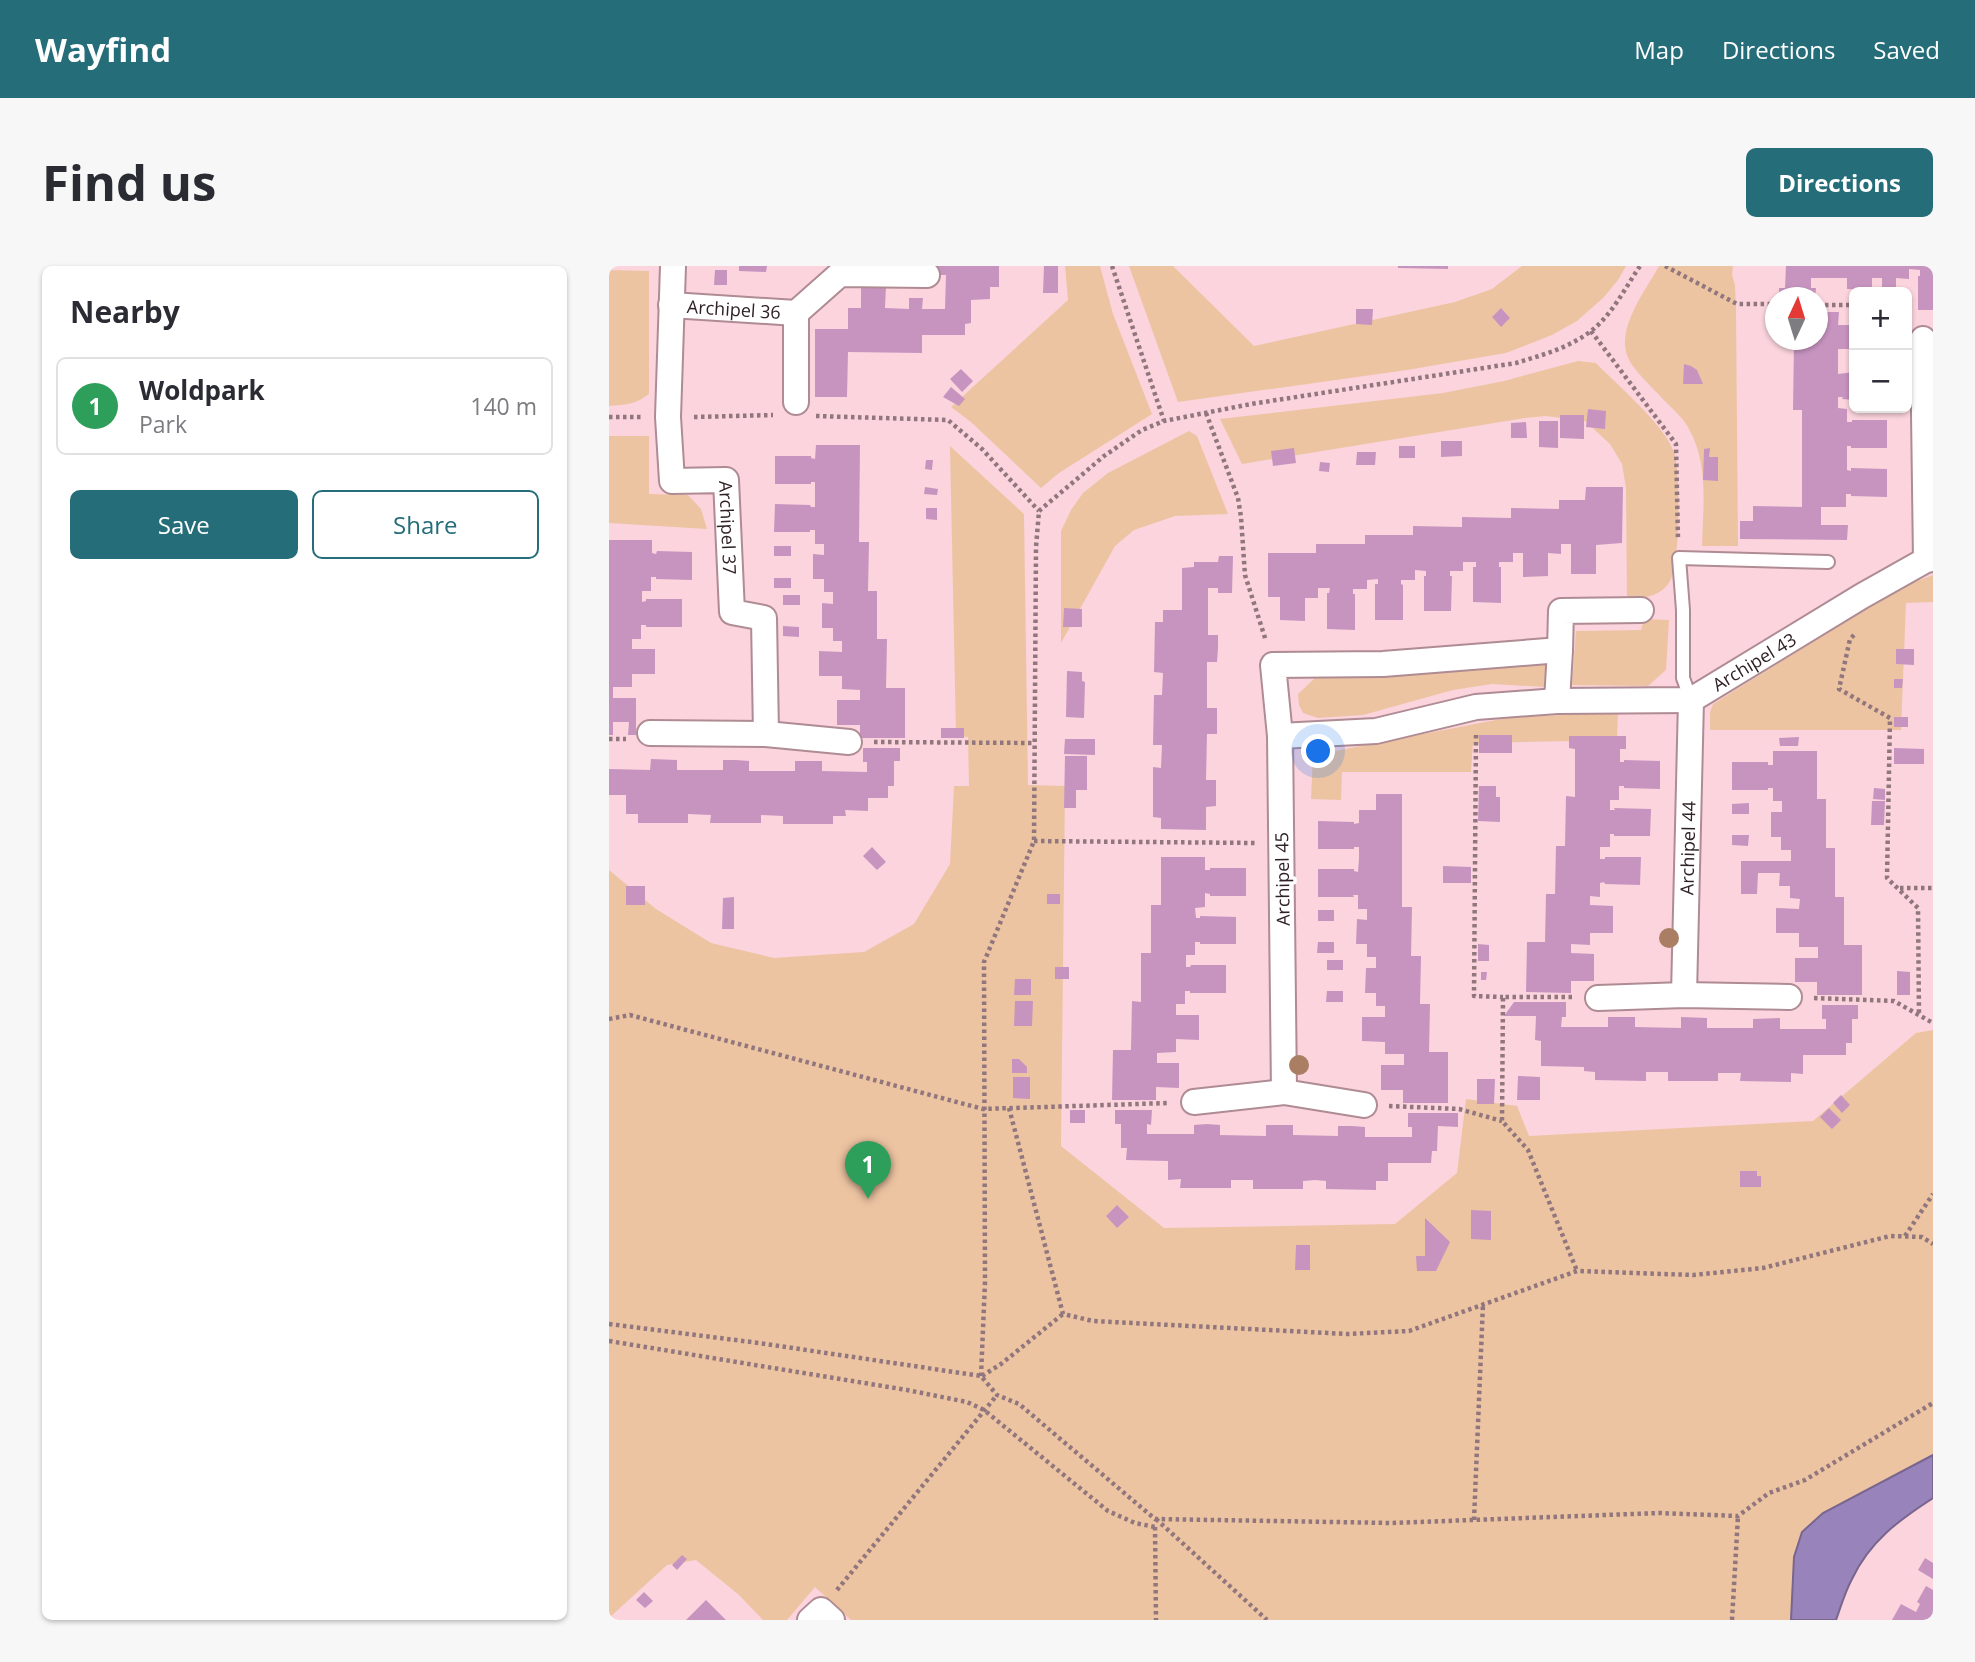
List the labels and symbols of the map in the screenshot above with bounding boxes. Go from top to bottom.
north arrow [1765,287,1828,350]
street label: Archipel 36 [686,294,782,324]
street label: Archipel 37 [714,480,742,575]
street label: Archipel 43 [1708,627,1800,696]
your location [1301,734,1335,768]
street label: Archipel 44 [1674,801,1701,895]
street label: Archipel 45 [1269,832,1295,926]
pin: 1 [845,1141,891,1199]

